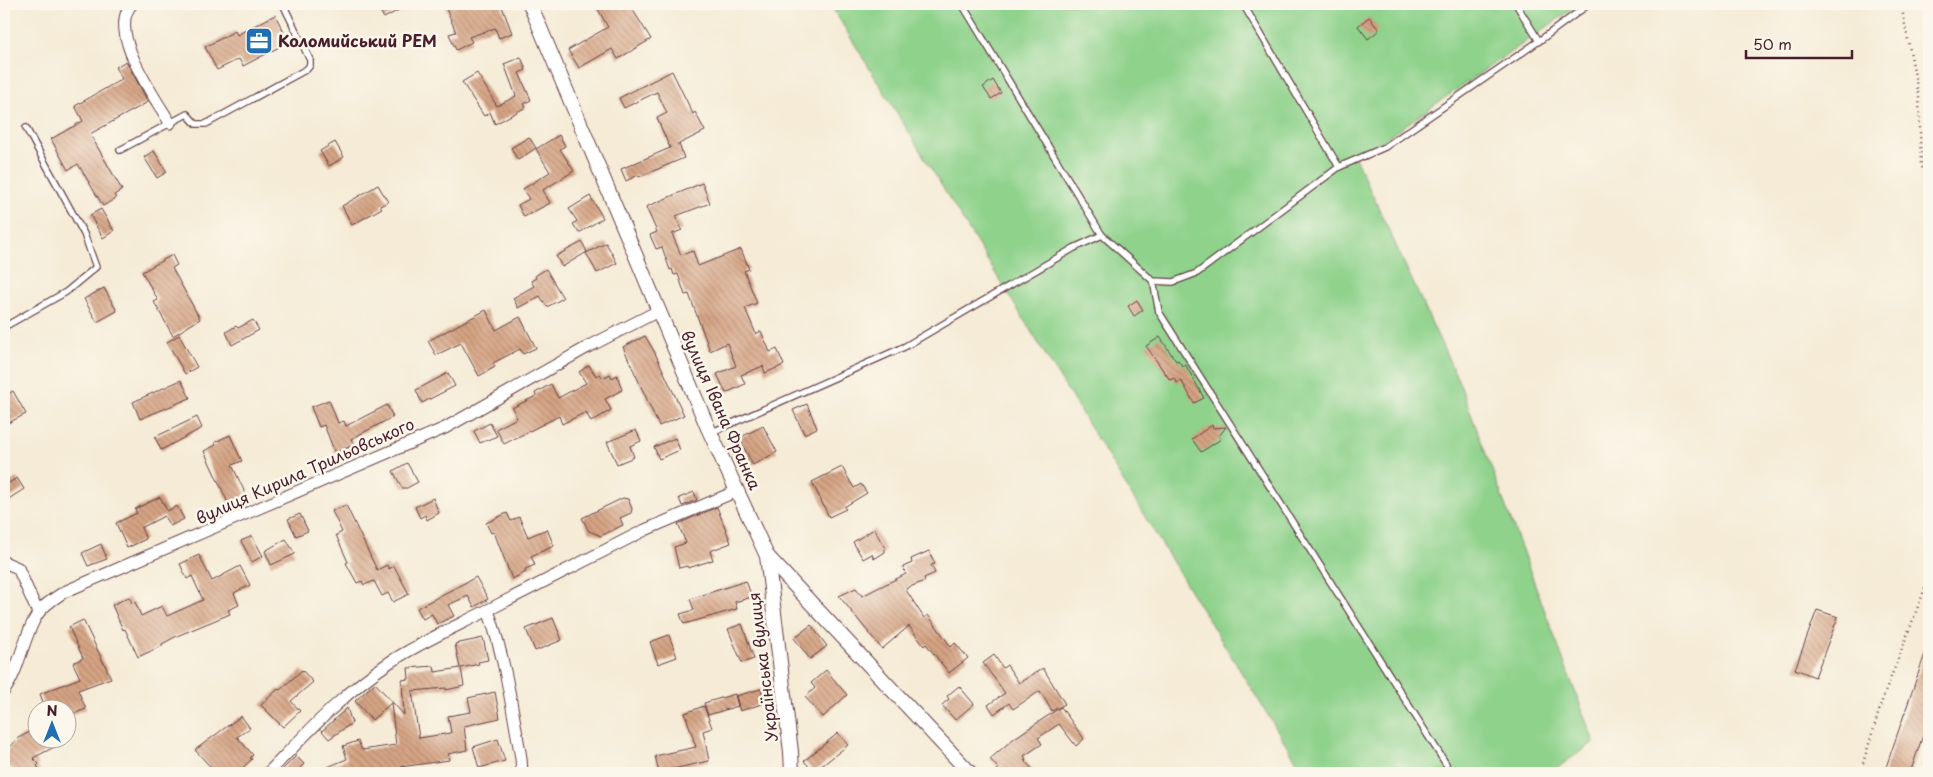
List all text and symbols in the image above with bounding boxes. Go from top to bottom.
office icon: Коломийський РЕМ [244,26,274,56]
place label: Коломийський РЕМ [278,28,437,52]
scale bar [1746,28,1852,60]
text: 50 m [1753,32,1792,55]
street label: вулиця Івана Франка [676,326,768,493]
street label: вулиця Кирила Трильовського [191,411,418,529]
street label: Українська вулиця [741,591,783,743]
north arrow [28,700,78,750]
text: N [46,700,58,721]

